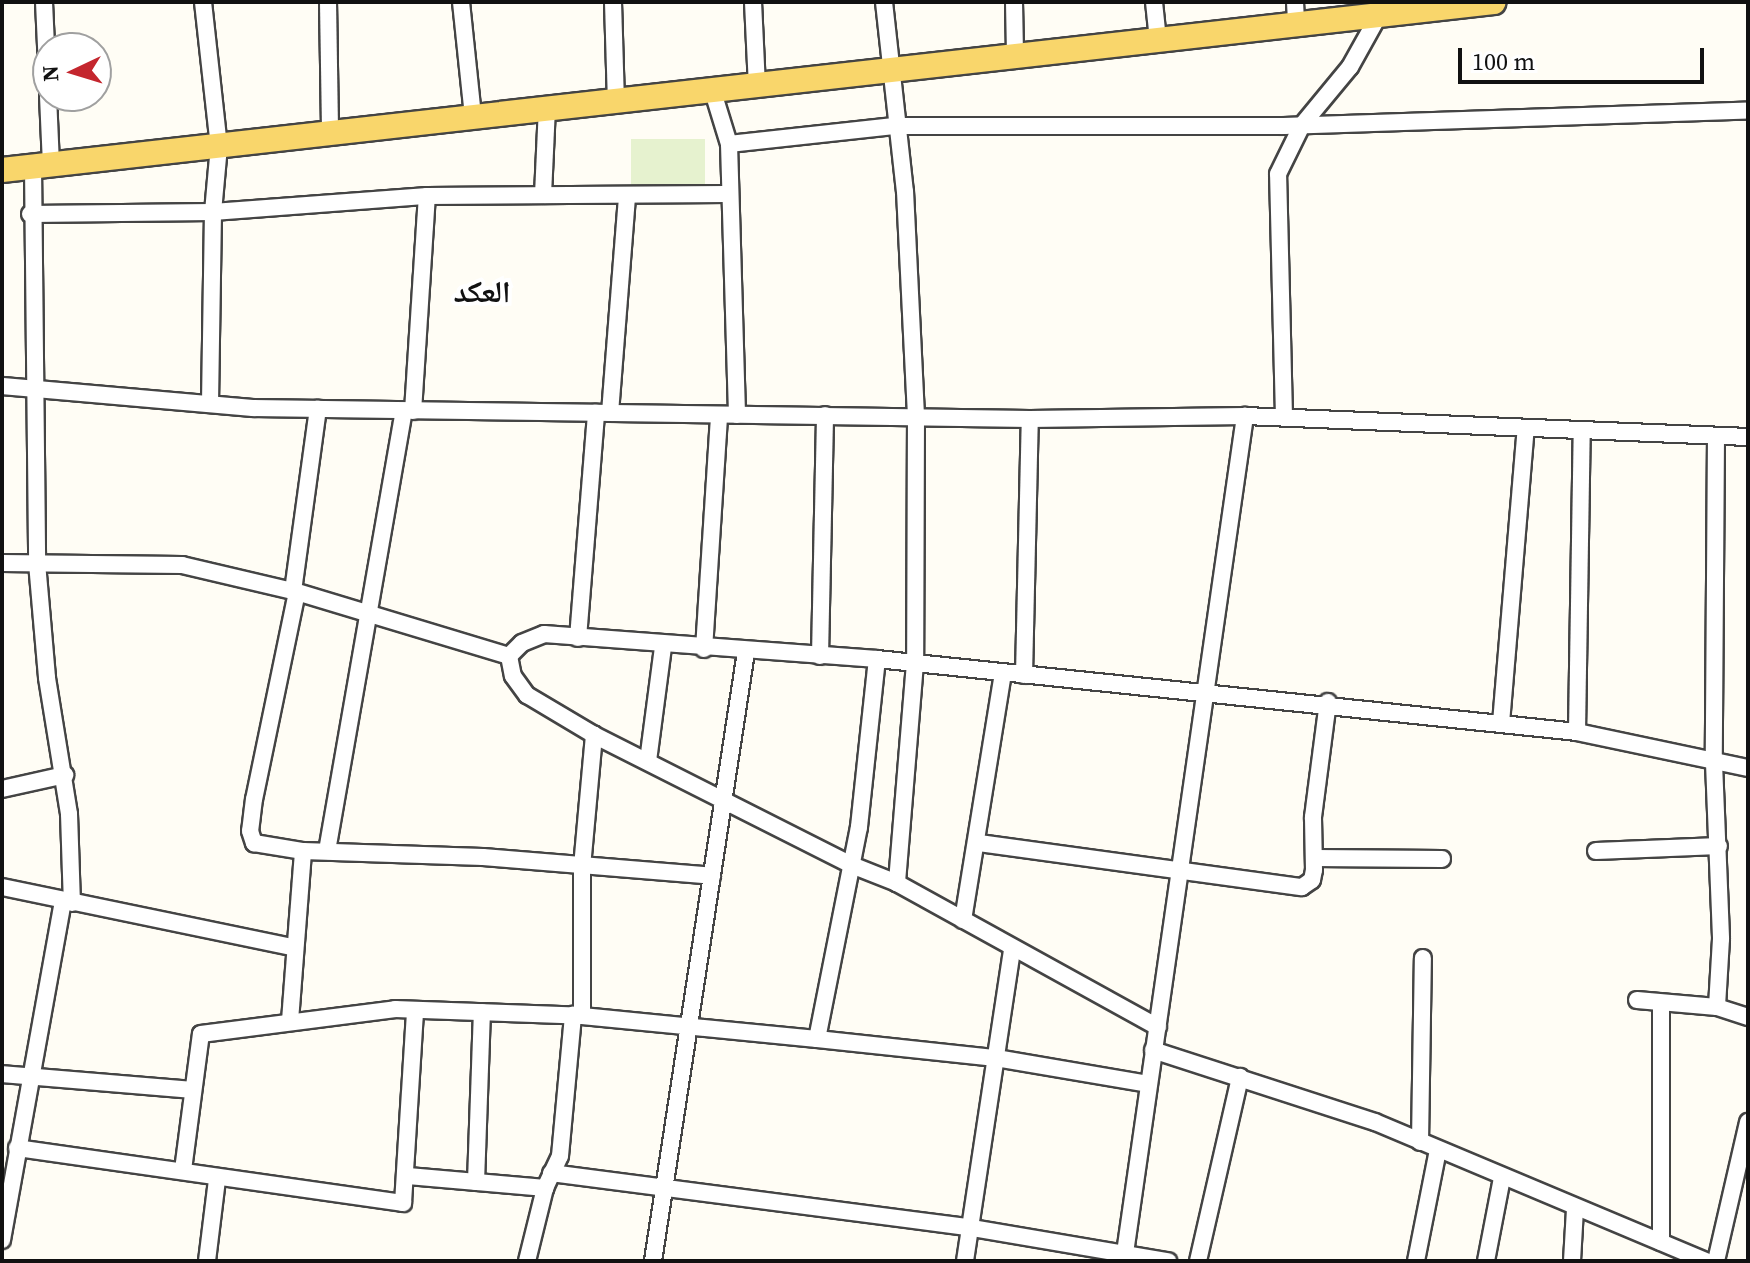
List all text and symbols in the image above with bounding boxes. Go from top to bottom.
north arrow [32,32,112,112]
scale bar [1462,32,1708,82]
text: 100 m [1472,45,1535,78]
text: N [35,64,66,83]
district label: العكد [453,274,511,310]

